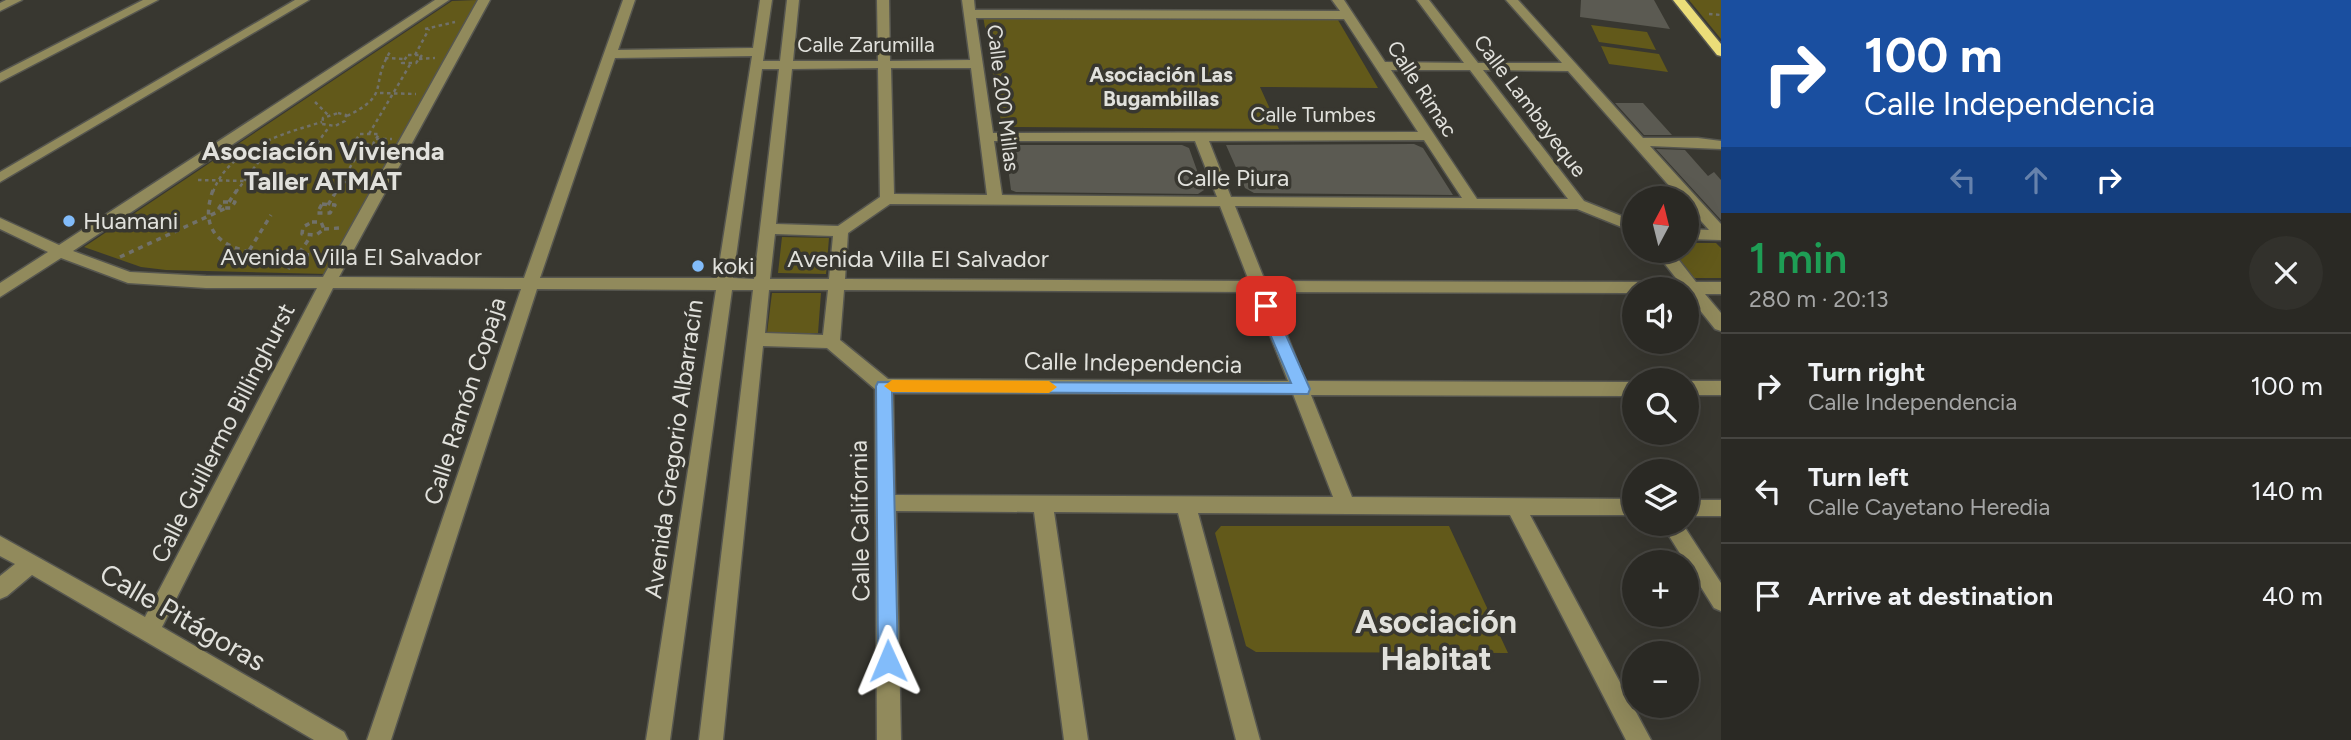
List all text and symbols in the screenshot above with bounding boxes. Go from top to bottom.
street label: Calle 200 Millas [982,23,1025,173]
text: 100 m [1864,25,2003,84]
icon: right [1749,28,1840,119]
street label: Calle Lambayeque [1469,30,1592,182]
street label: Calle Zarumilla [797,32,935,57]
street label: Calle Rimac [1382,36,1463,142]
district label: Asociación Las Bugambillas [1089,62,1233,111]
text: Calle Independencia [1864,85,2155,123]
street label: Calle Tumbes [1250,102,1376,127]
district label: Asociación Vivienda Taller ATMAT [201,135,445,197]
icon: left [1944,161,1982,199]
icon: ahead [2017,161,2055,199]
icon: right [2090,161,2128,199]
street label: Calle Piura [1177,163,1289,192]
north arrow [1622,186,1699,262]
map controls [1622,186,1699,718]
place label: Huamani [83,206,178,235]
marker: Huamani [61,213,77,229]
text: 1 min [1749,233,1847,284]
button: close [2249,236,2323,310]
street label: Avenida Villa El Salvador [220,242,482,271]
street label: Avenida Villa El Salvador [787,244,1049,273]
place label: koki [712,251,755,280]
marker: koki [690,258,706,274]
pin [1236,276,1296,336]
button: sound [1622,277,1699,354]
text: 280 m · 20:13 [1749,285,1889,313]
icon: arrive [1247,287,1285,325]
street label: Calle Ramón Copaja [417,293,512,508]
street label: Calle Guillermo Billinghurst [144,298,301,567]
street label: Avenida Gregorio Albarracín [638,298,709,600]
street label: Calle Independencia [1024,346,1242,379]
text: Turn right [1808,356,1925,388]
icon: right [1749,367,1787,405]
button: search [1622,368,1699,445]
text: 100 m [2250,370,2323,402]
text: Calle Independencia [1808,388,2017,416]
street label: Calle California [844,440,875,602]
button: layers [1622,459,1699,536]
text: Turn left [1808,461,1909,493]
icon: left [1749,472,1787,510]
text: 140 m [2251,475,2323,507]
text: Calle Cayetano Heredia [1808,493,2050,521]
button: + [1622,550,1699,627]
street label: Calle Pitágoras [94,556,272,678]
icon: arrive [1749,577,1787,615]
text: Arrive at destination [1808,580,2053,612]
text: 40 m [2262,580,2323,612]
district label: Asociación Habitat [1355,603,1517,678]
position arrow [851,624,925,698]
button: − [1622,641,1699,718]

